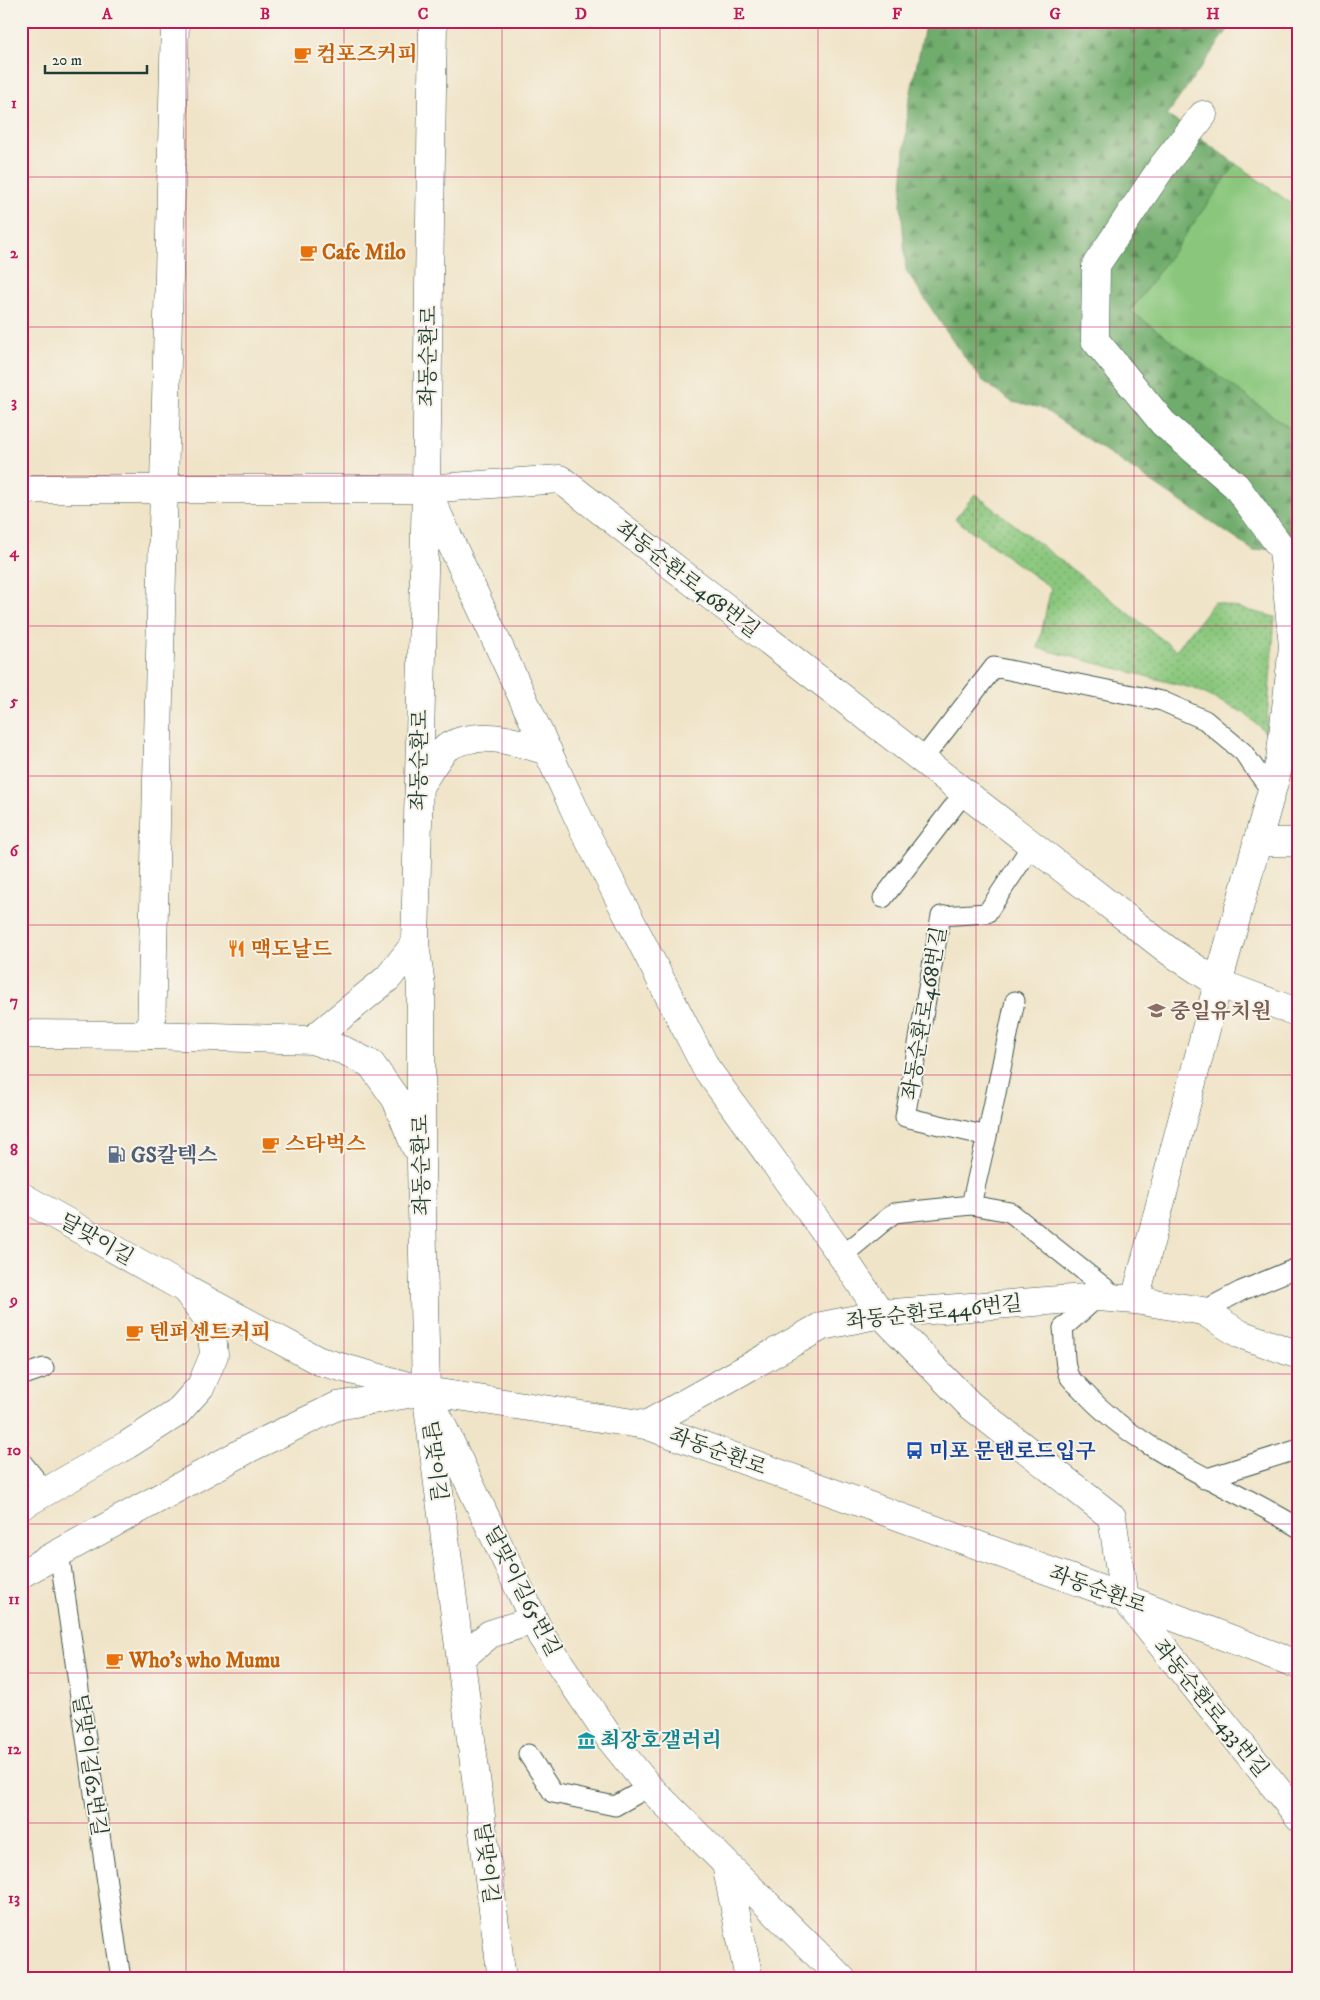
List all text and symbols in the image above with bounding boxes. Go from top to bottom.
text: A [101,4,113,24]
text: B [260,4,270,24]
text: C [418,4,428,24]
text: D [575,4,587,24]
text: E [733,4,745,24]
text: F [892,4,902,24]
text: G [1049,4,1061,24]
text: H [1206,4,1220,24]
scale bar [45,42,148,74]
place label: 컴포즈커피 [316,42,417,68]
cafe icon: 컴포즈커피 [292,44,312,64]
text: 20 m [52,51,82,70]
text: 1 [11,93,17,113]
place label: Cafe Milo [322,240,406,266]
cafe icon: Cafe Milo [298,242,318,262]
text: 2 [10,243,19,263]
street label: 좌동순환로 [415,305,443,407]
text: 3 [11,392,17,412]
street label: 좌동순환로468번길 [610,516,765,644]
text: 4 [8,542,19,562]
text: 5 [9,691,18,711]
street label: 좌동순환로 [406,709,434,811]
text: 6 [10,841,20,861]
street label: 좌동순환로468번길 [897,924,953,1102]
place label: 맥도날드 [251,937,332,963]
restaurant icon: 맥도날드 [227,939,247,959]
text: 7 [10,991,18,1011]
place label: 중일유치원 [1170,999,1271,1025]
school or university icon: 중일유치원 [1146,1001,1166,1021]
street label: 좌동순환로 [408,1114,436,1216]
place label: 스타벅스 [285,1132,366,1158]
cafe icon: 스타벅스 [261,1134,281,1154]
text: 8 [10,1140,18,1160]
place label: GS칼텍스 [131,1143,218,1169]
fuel station icon: GS칼텍스 [107,1145,127,1165]
street label: 달맞이길 [55,1208,138,1271]
text: 9 [9,1290,18,1310]
street label: 좌동순환로446번길 [845,1291,1024,1335]
place label: 텐퍼센트커피 [149,1320,271,1346]
cafe icon: 텐퍼센트커피 [125,1322,145,1342]
street label: 달맞이길 [416,1419,452,1503]
street label: 좌동순환로 [666,1422,770,1482]
place label: 미포 문탠로드입구 [929,1439,1096,1465]
text: 10 [7,1440,22,1460]
bus stop icon: 미포 문탠로드입구 [905,1441,925,1461]
street label: 달맞이길65번길 [478,1522,566,1661]
street label: 좌동순환로 [1046,1560,1150,1620]
text: 11 [8,1589,20,1609]
street label: 좌동순환로433번길 [1147,1634,1274,1783]
place label: Who's who Mumu [128,1648,280,1674]
cafe icon: Who's who Mumu [105,1650,125,1670]
street label: 달맞이길62번길 [66,1693,112,1838]
place label: 최장호갤러리 [600,1728,722,1754]
museum icon: 최장호갤러리 [576,1730,596,1750]
text: 12 [7,1739,22,1759]
street label: 달맞이길 [468,1821,504,1905]
text: 13 [8,1888,20,1908]

